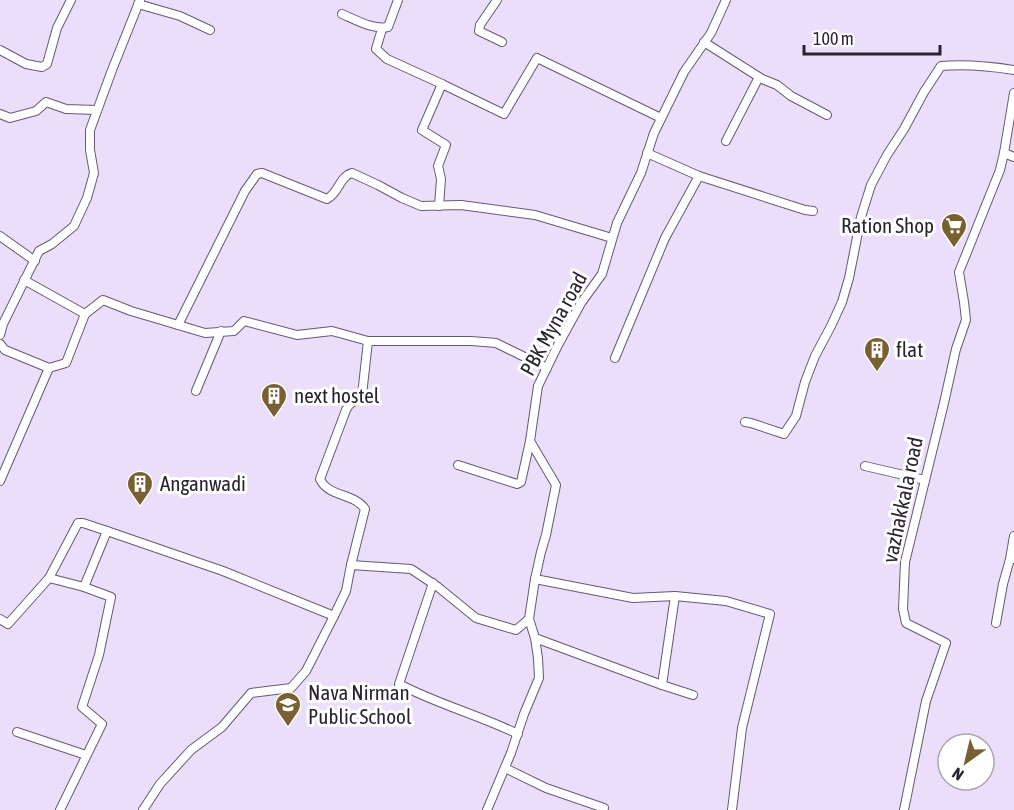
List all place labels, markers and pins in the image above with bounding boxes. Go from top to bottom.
supermarket icon: Ration Shop [939,211,969,249]
place label: Ration Shop [841,213,934,237]
building icon: flat [862,335,892,373]
place label: flat [896,337,923,361]
building icon: next hostel [259,381,289,419]
place label: next hostel [294,383,380,407]
building icon: Anganwadi [125,469,155,507]
place label: Anganwadi [160,471,246,495]
place label: Nava Nirman Public School [308,680,412,728]
school or university icon: Nava Nirman Public School [273,690,303,728]

